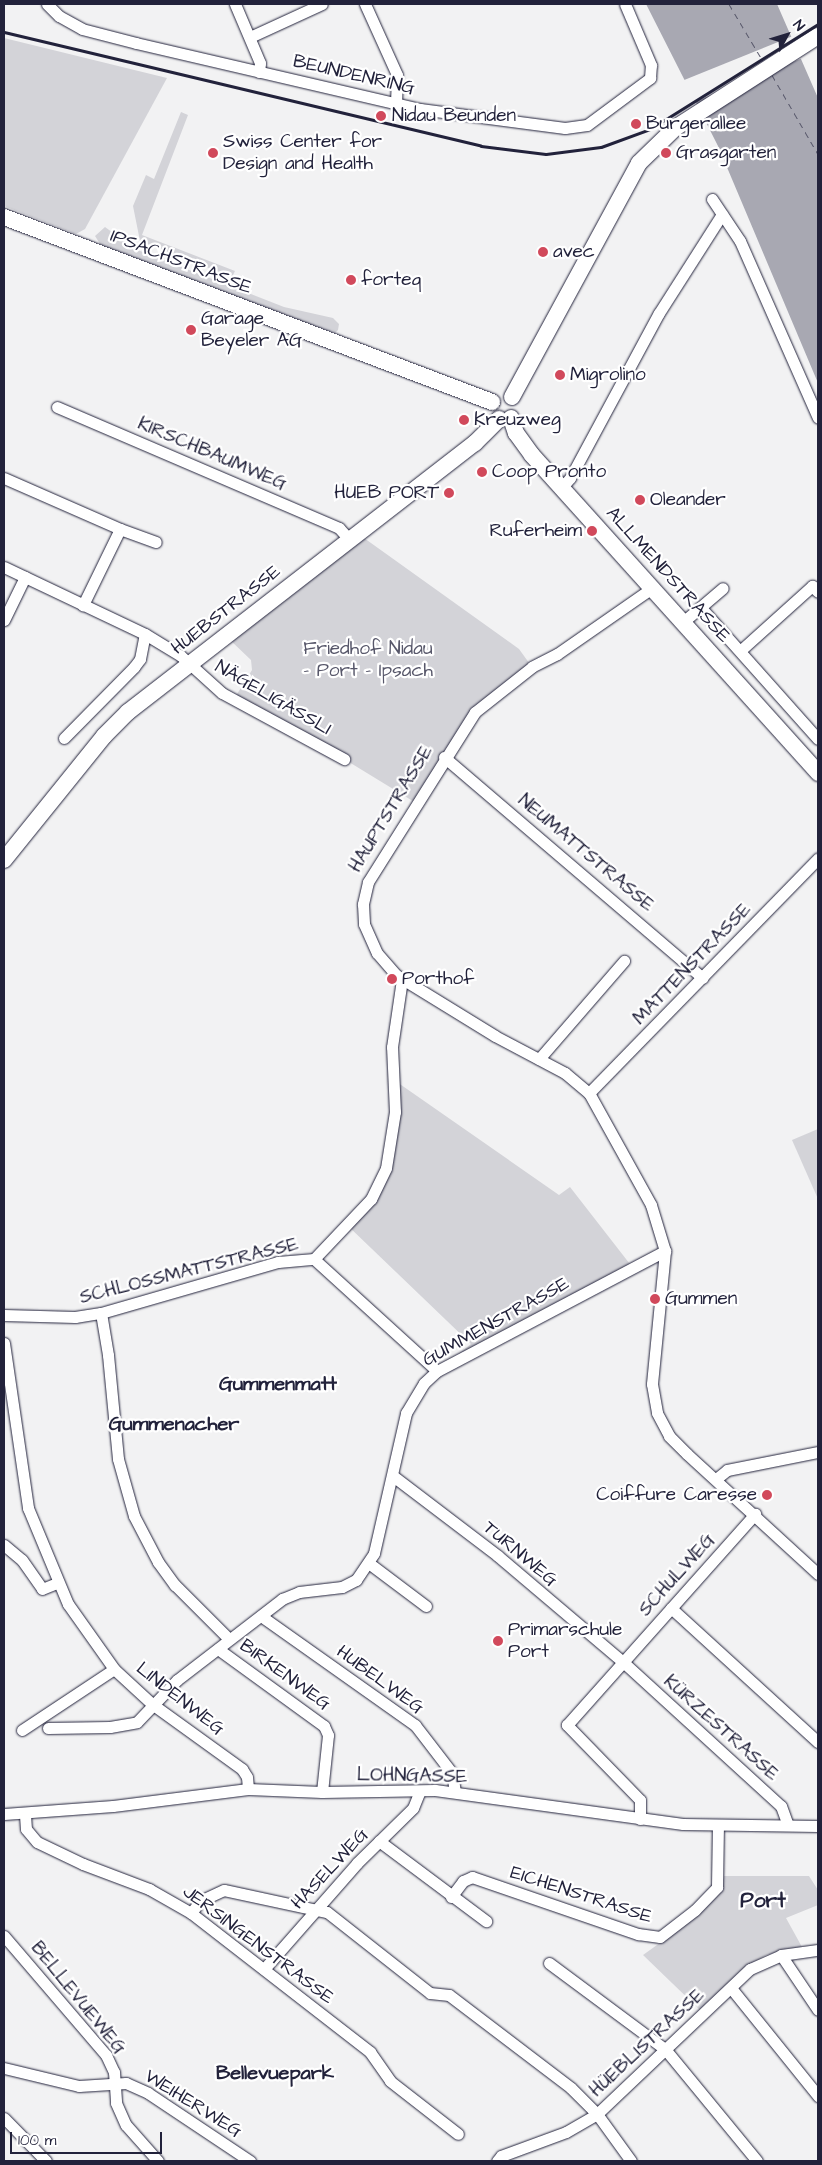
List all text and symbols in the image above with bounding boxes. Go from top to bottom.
north arrow [762,10,812,60]
text: N [788,16,809,35]
street label: BEUNDENRING [291,50,417,100]
place label: Nidau Beunden [392,105,516,127]
marker: Nidau Beunden [374,109,388,123]
place label: Burgerallee [646,113,746,135]
marker: Burgerallee [630,118,642,130]
place label: Swiss Center for Design and Health [223,131,382,175]
place label: Grasgarten [676,142,776,164]
marker: Swiss Center for Design and Health [207,147,219,159]
marker: Grasgarten [660,147,672,159]
street label: IPSACHSTRASSE [107,225,255,299]
place label: avec [553,241,595,263]
marker: avec [537,246,549,258]
place label: forteq [361,269,421,291]
marker: forteq [345,274,357,286]
place label: Garage Beyeler AG [201,308,302,352]
marker: Garage Beyeler AG [185,324,197,336]
place label: Migrolino [570,364,646,386]
marker: Migrolino [554,369,566,381]
place label: Kreuzweg [474,409,561,431]
street label: KIRSCHBAUMWEG [134,412,290,496]
marker: Kreuzweg [458,414,470,426]
place label: Coop Pronto [492,461,606,483]
marker: Coop Pronto [476,466,488,478]
place label: HUEB PORT [334,482,439,504]
marker: HUEB PORT [443,487,455,499]
place label: Oleander [650,489,726,511]
marker: Oleander [634,494,646,506]
street label: ALLMENDSTRASSE [601,502,735,648]
place label: Ruferheim [489,520,582,542]
marker: Ruferheim [586,525,598,537]
street label: HUEBSTRASSE [167,560,285,660]
park label: Friedhof Nidau - Port - Ipsach [303,638,433,682]
street label: NÄGELIGÄSSLI [211,656,335,740]
street label: HAUPTSTRASSE [344,742,438,876]
street label: NEUMATTSTRASSE [513,789,659,917]
street label: MATTENSTRASSE [628,898,756,1030]
place label: Porthof [402,968,474,990]
marker: Porthof [386,973,398,985]
street label: SCHLOSSMATTSTRASSE [77,1233,301,1309]
street label: GUMMENSTRASSE [419,1272,573,1372]
place label: Gummen [665,1288,737,1310]
marker: Gummen [649,1293,661,1305]
district label: Gummenmatt [219,1372,337,1396]
district label: Gummenacher [109,1412,239,1436]
place label: Coiffure Caresse [596,1484,757,1506]
marker: Coiffure Caresse [761,1489,773,1501]
street label: TURNWEG [478,1516,562,1592]
street label: SCHULWEG [634,1529,720,1621]
place label: Primarschule Port [508,1619,622,1663]
street label: BIRKENWEG [235,1634,335,1716]
marker: Primarschule Port [492,1635,504,1647]
street label: HUBELWEG [332,1641,428,1719]
street label: LINDENWEG [131,1657,229,1741]
street label: KÜRZESTRASSE [659,1670,783,1786]
street label: LOHNGASSE [357,1764,467,1788]
street label: HASELWEG [287,1824,373,1914]
street label: EICHENSTRASSE [507,1861,655,1929]
street label: JERSINGENSTRASSE [178,1881,338,2009]
district label: Port [740,1888,786,1914]
street label: BELLEVUEWEG [26,1937,130,2059]
street label: HÜEBLISTRASSE [585,1984,709,2102]
district label: Bellevuepark [216,2061,334,2085]
street label: WEIHERWEG [140,2065,246,2143]
scale bar [12,2122,165,2154]
text: 100 m [18,2130,57,2151]

